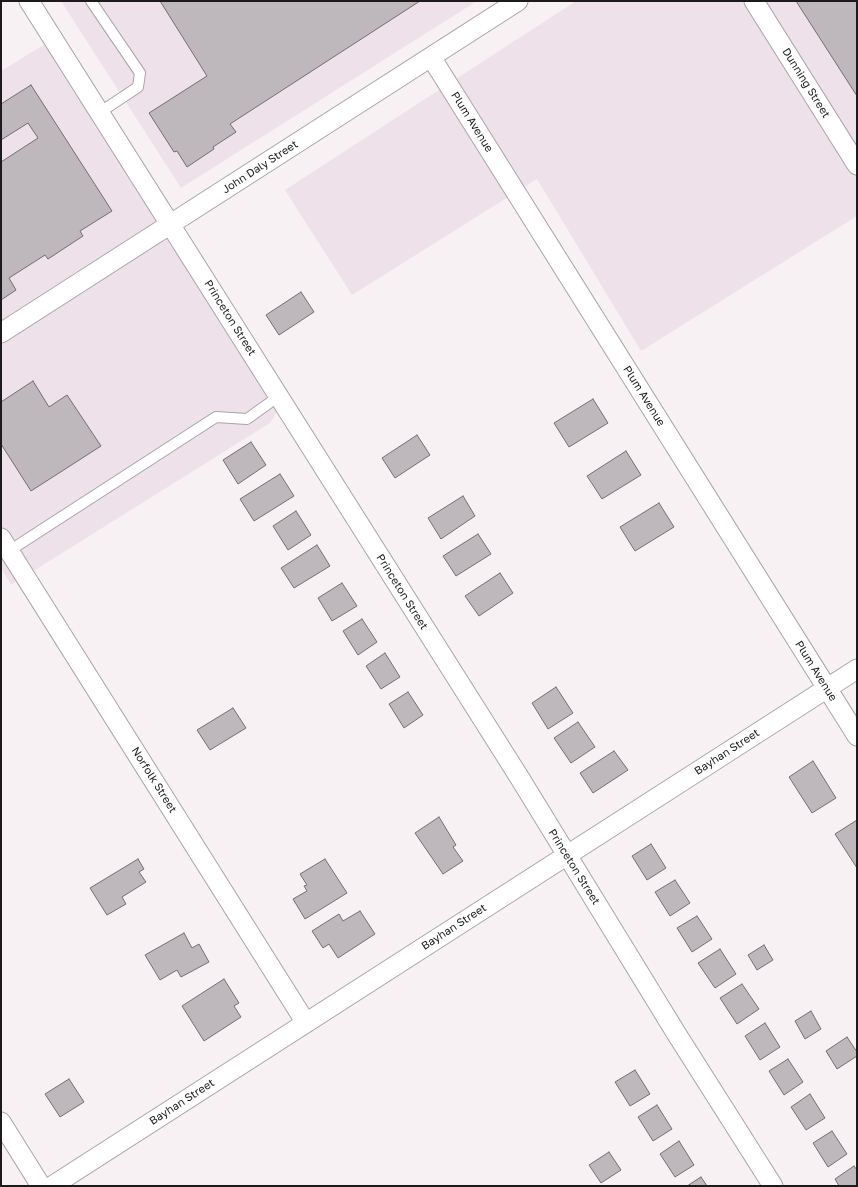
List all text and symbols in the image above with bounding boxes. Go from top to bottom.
street label: Dunning Street [779,46,833,120]
street label: Plum Avenue [448,89,496,155]
street label: John Daly Street [220,138,300,196]
street label: Princeton Street [201,278,259,358]
street label: Plum Avenue [620,363,668,429]
street label: Princeton Street [373,552,431,632]
street label: Plum Avenue [792,638,840,704]
street label: Bayhan Street [692,726,762,778]
street label: Norfolk Street [129,745,179,815]
street label: Princeton Street [545,827,603,907]
street label: Bayhan Street [419,901,489,953]
street label: Bayhan Street [147,1076,217,1128]

